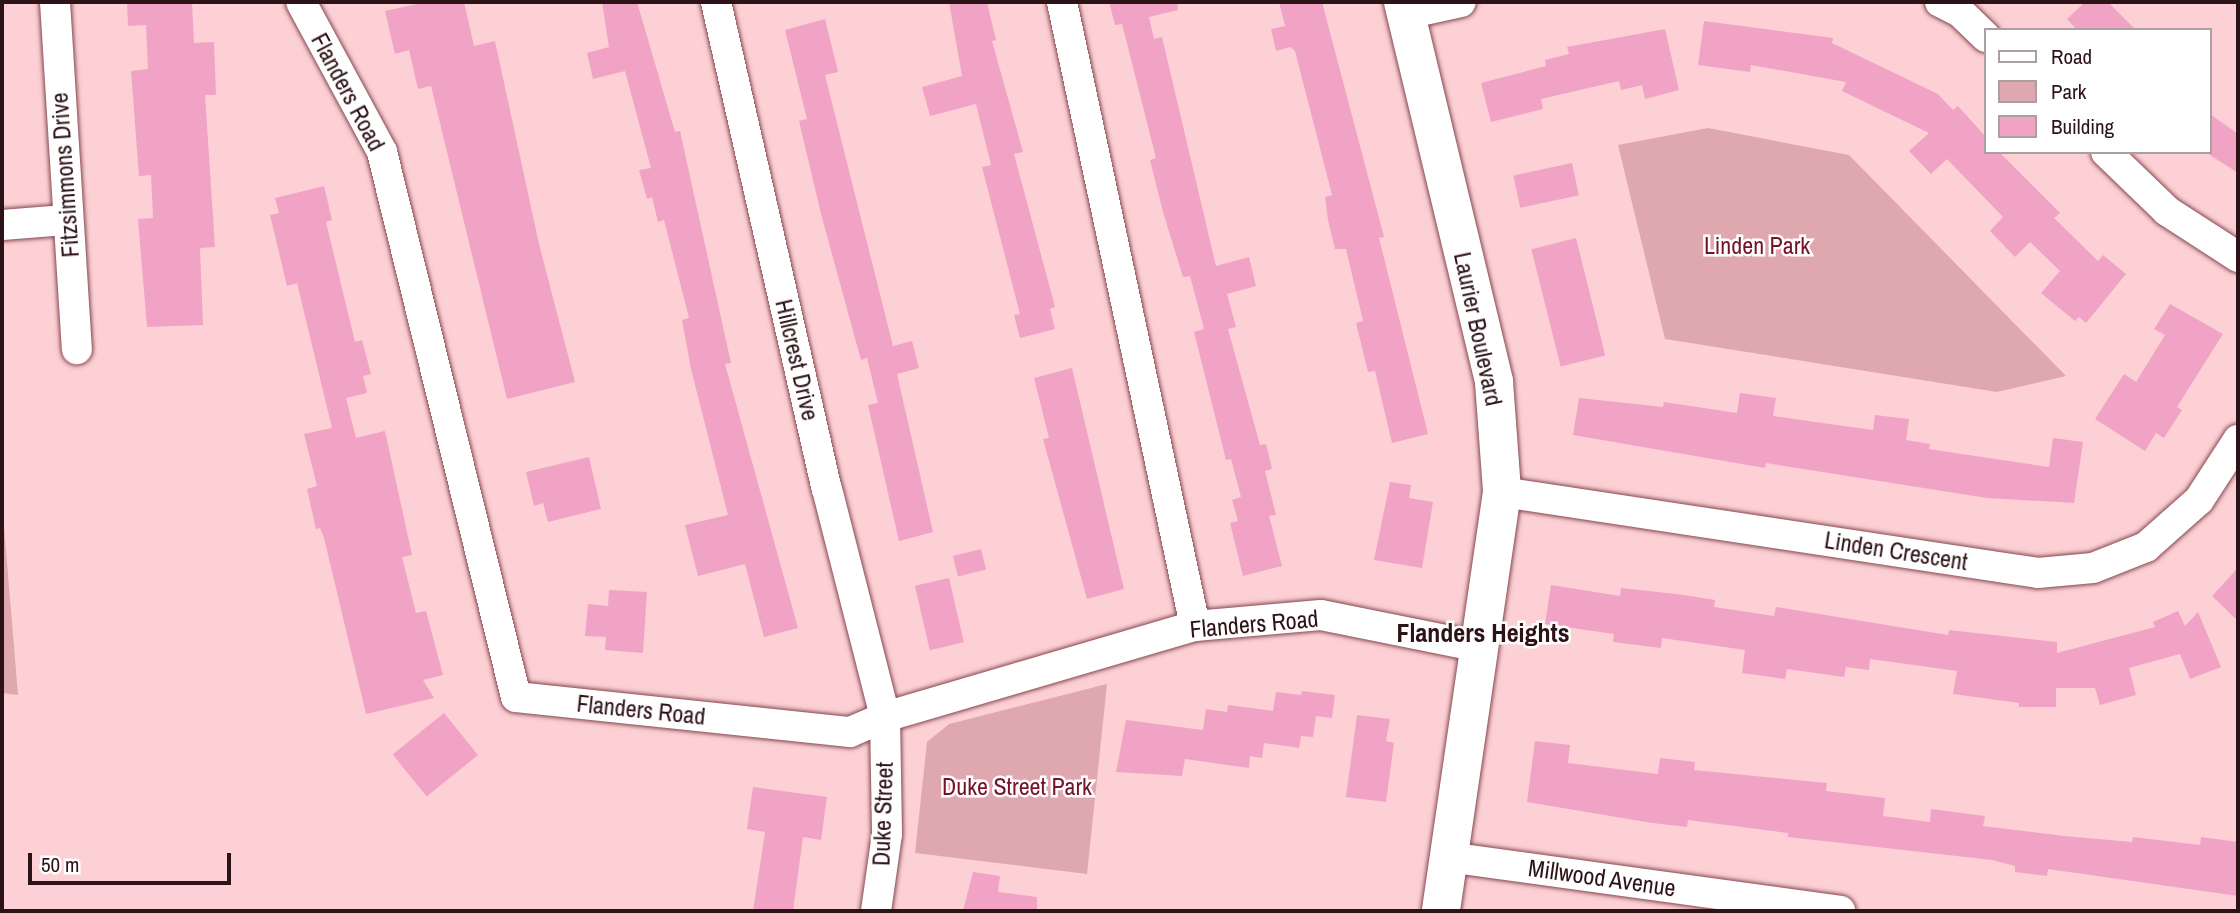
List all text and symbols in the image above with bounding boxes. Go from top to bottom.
street label: Flanders Road [305,28,391,156]
legend [1984,28,2212,154]
text: Road [2051,42,2092,71]
text: Park [2051,77,2086,106]
street label: Fitzsimmons Drive [45,92,85,258]
text: Building [2051,112,2114,141]
park label: Linden Park [1704,232,1810,260]
street label: Laurier Boulevard [1448,249,1508,409]
street label: Hillcrest Drive [769,297,825,423]
street label: Linden Crescent [1822,525,1970,577]
street label: Flanders Road [1188,604,1320,644]
district label: Flanders Heights [1397,617,1569,649]
street label: Flanders Road [575,689,707,731]
street label: Duke Street [867,762,899,866]
park label: Duke Street Park [942,773,1092,801]
scale bar [32,839,234,883]
text: 50 m [41,850,79,879]
street label: Millwood Avenue [1526,853,1678,903]

